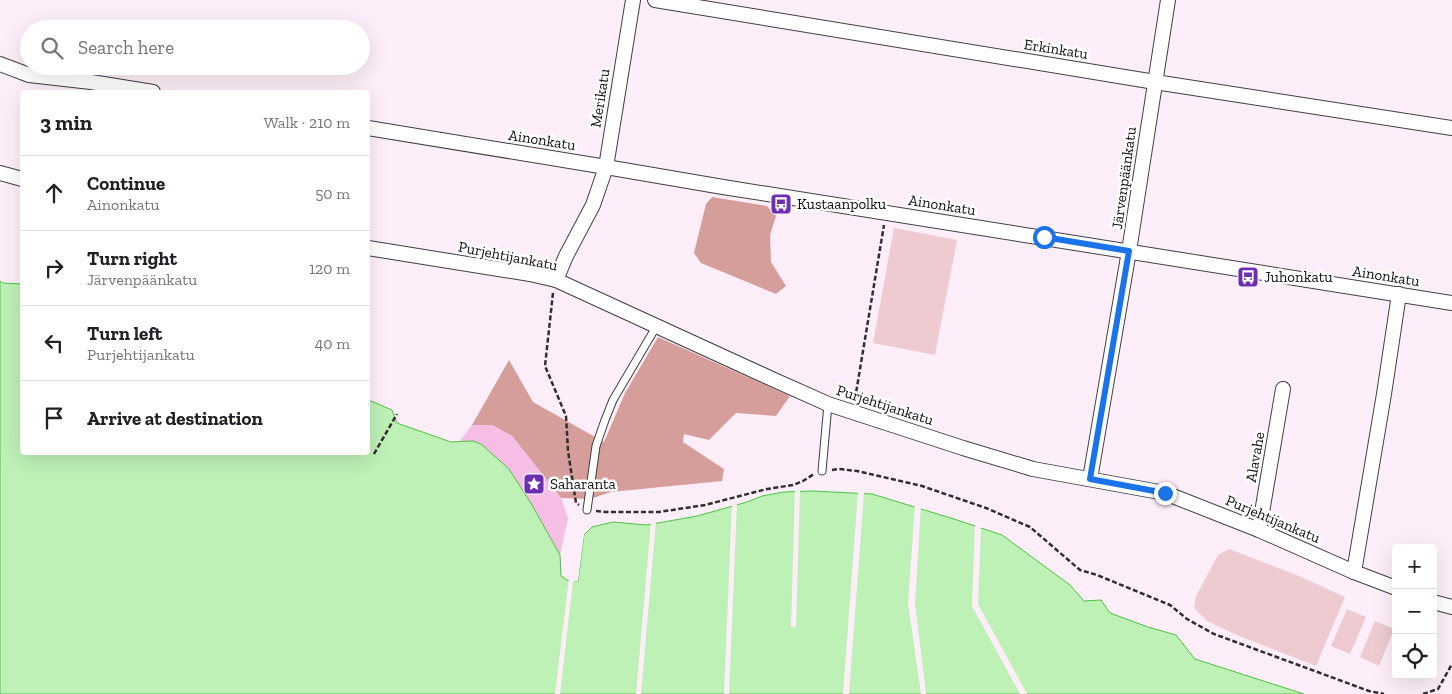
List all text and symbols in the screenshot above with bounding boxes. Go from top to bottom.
search box [20,20,370,75]
icon: search [38,34,66,62]
street label: Erkinkatu [1023,35,1090,63]
text: Search here [78,36,174,59]
street label: Merikatu [586,67,614,129]
text: 3 min [40,110,92,135]
text: Walk · 210 m [264,113,350,132]
street label: Järvenpäänkatu [1108,125,1140,230]
street label: Ainonkatu [507,126,577,154]
text: Continue [87,172,165,195]
icon: ahead [40,179,68,207]
text: 50 m [315,184,350,203]
street label: Ainonkatu [907,191,977,219]
bus stop icon: Kustaanpolku [769,192,793,216]
text: Ainonkatu [87,195,159,214]
place label: Kustaanpolku [797,195,887,213]
route start [1033,226,1056,249]
street label: Purjehtijankatu [457,238,560,275]
text: Turn right [87,247,177,270]
icon: right [40,254,68,282]
text: 120 m [309,259,350,278]
street label: Ainonkatu [1351,262,1421,290]
bus stop icon: Juhonkatu [1236,265,1260,289]
place label: Juhonkatu [1264,268,1333,286]
text: Järvenpäänkatu [87,270,197,289]
text: Turn left [87,322,162,345]
icon: left [40,329,68,357]
text: 40 m [315,334,350,353]
text: Purjehtijankatu [87,345,195,364]
street label: Purjehtijankatu [834,381,936,429]
icon: arrive [40,404,68,432]
text: Arrive at destination [87,407,263,430]
street label: Alavahe [1242,430,1268,484]
place icon: Saharanta [522,472,546,496]
place label: Saharanta [550,475,616,493]
route end [1154,482,1177,505]
street label: Purjehtijankatu [1223,491,1324,547]
map controls [1392,544,1437,679]
button: + [1392,544,1437,589]
button: − [1392,589,1437,634]
button: locate [1392,634,1437,679]

